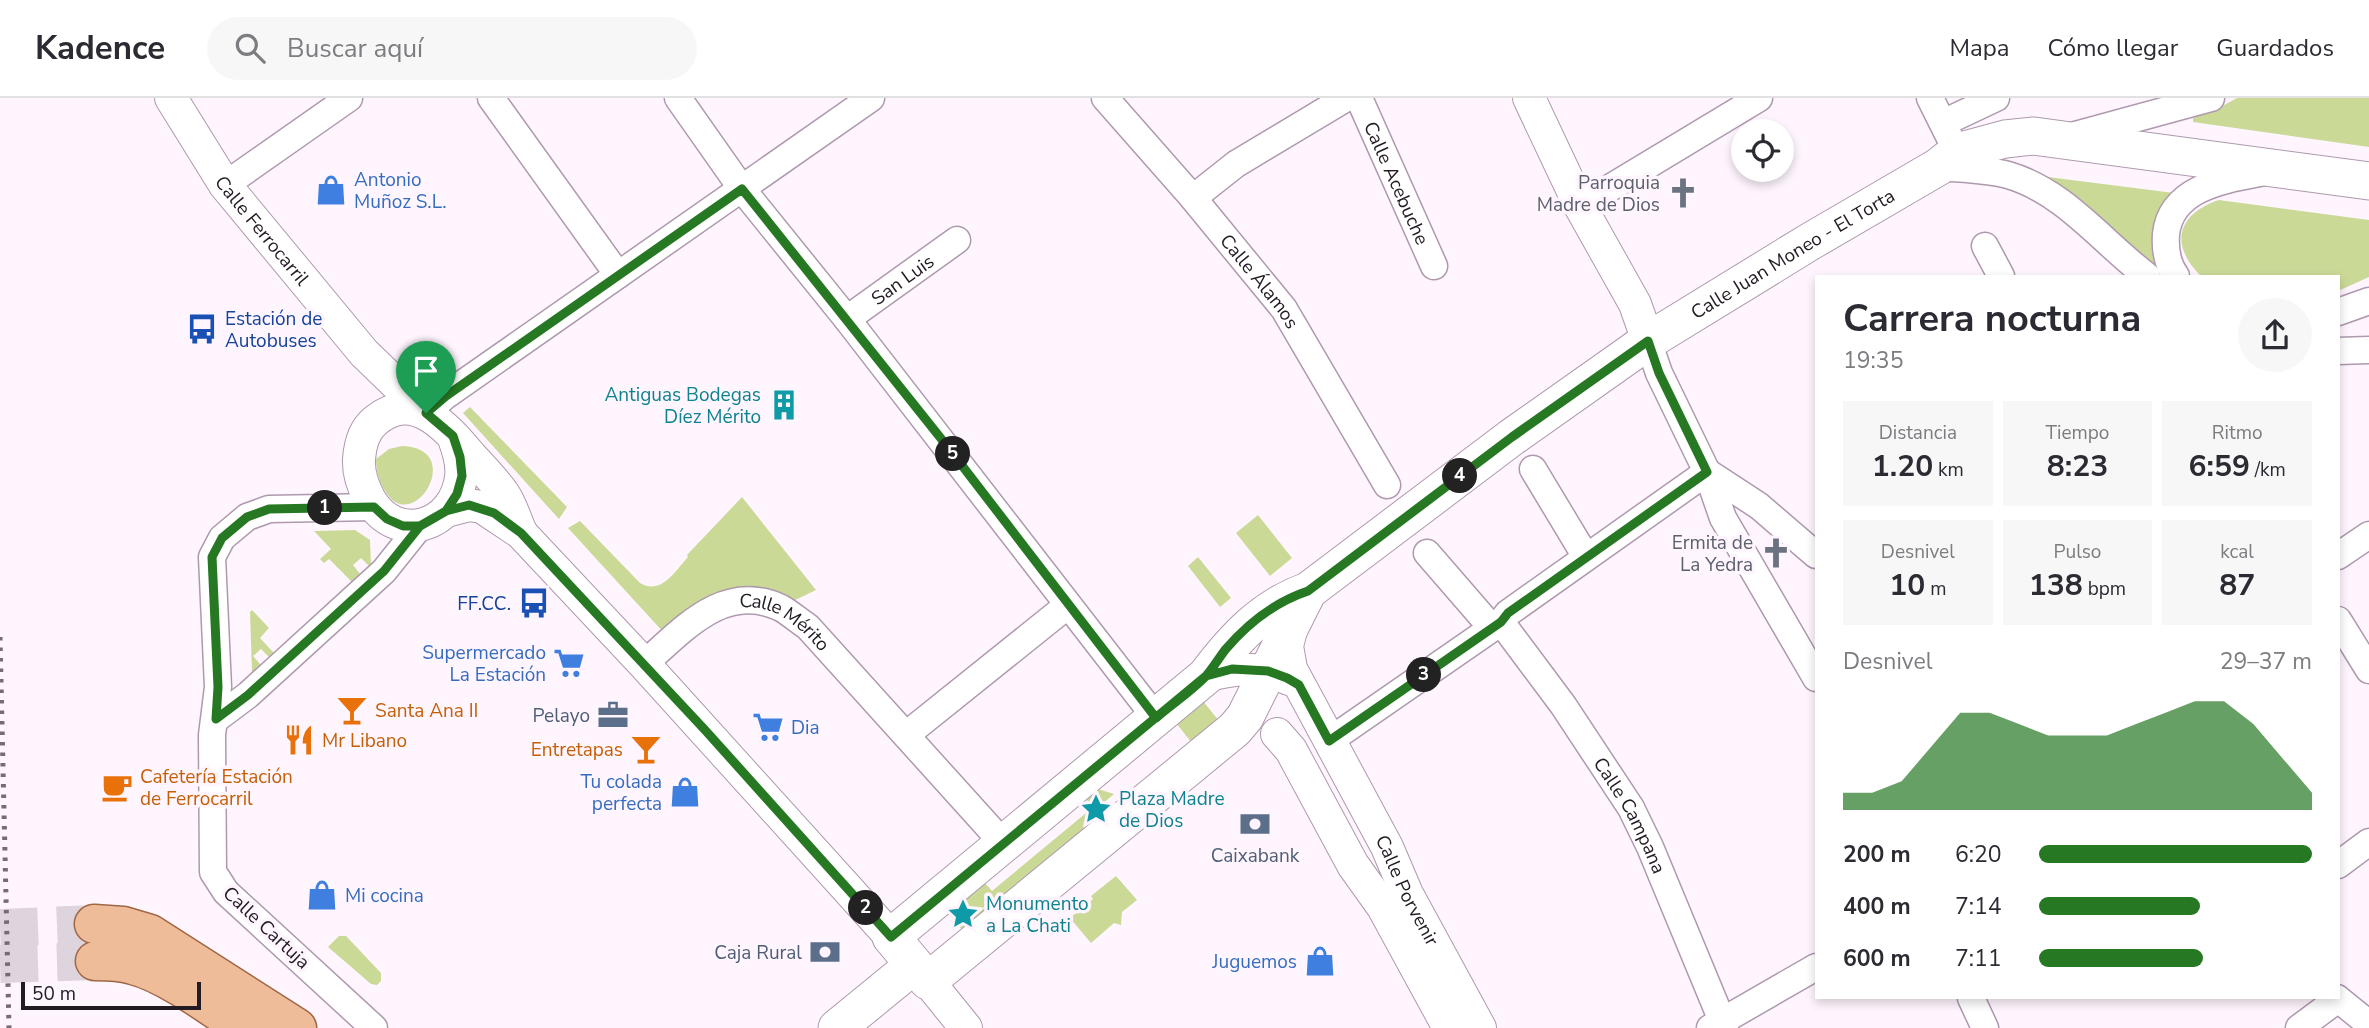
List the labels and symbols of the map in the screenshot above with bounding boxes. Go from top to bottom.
street label: Calle Acebuche [1357,117,1435,249]
place label: Antonio Muñoz S.L. [354,167,447,215]
place label: Parroquia Madre de Dios [1537,170,1660,218]
street label: Calle Ferrocarril [208,171,315,292]
shop icon: Antonio Muñoz S.L. [314,173,348,207]
church icon: Parroquia Madre de Dios [1666,176,1700,210]
street label: Calle Juan Moneo - El Torta [1686,183,1900,326]
street label: Calle Álamos [1214,229,1305,334]
street label: San Luis [866,249,940,312]
place label: Estación de Autobuses [225,306,322,354]
bus stop icon: Estación de Autobuses [185,312,219,346]
pin [396,341,456,413]
place label: Antiguas Bodegas Díez Mérito [604,382,761,430]
building icon: Antiguas Bodegas Díez Mérito [767,388,801,422]
pin: 5 [936,436,970,472]
pin: 4 [1442,458,1478,494]
pin: 1 [308,490,342,526]
place label: Ermita de La Yedra [1672,530,1753,578]
church icon: Ermita de La Yedra [1759,536,1793,570]
bus stop icon: FF.CC. [517,586,551,620]
street label: Calle Mérito [739,588,835,657]
place label: FF.CC. [457,591,511,617]
place label: Supermercado La Estación [422,640,546,688]
supermarket icon: Supermercado La Estación [552,646,586,680]
pin: 3 [1406,658,1442,692]
bar icon: Santa Ana II [335,693,369,727]
place label: Santa Ana II [375,698,478,724]
office icon: Pelayo [596,698,630,732]
place label: Pelayo [533,703,590,729]
supermarket icon: Dia [751,710,785,744]
place label: Dia [791,715,820,741]
restaurant icon: Mr Libano [282,723,316,757]
place label: Mr Libano [322,728,407,754]
bar icon: Entretapas [629,732,663,766]
place label: Entretapas [531,737,623,763]
street label: Calle Campana [1587,752,1672,878]
place label: Cafetería Estación de Ferrocarril [140,764,293,812]
place label: Tu colada perfecta [580,769,662,817]
cafe icon: Cafetería Estación de Ferrocarril [100,770,134,804]
shop icon: Tu colada perfecta [668,775,702,809]
place label: Plaza Madre de Dios [1119,786,1225,834]
place icon: Plaza Madre de Dios [1079,792,1113,826]
bank icon: Caixabank [1238,807,1272,841]
street label: Calle Porvenir [1369,831,1445,951]
place label: Caixabank [1211,843,1300,869]
shop icon: Mi cocina [305,878,339,912]
street label: Calle Cartuja [217,881,316,975]
place label: Mi cocina [345,883,424,909]
pin: 2 [848,890,884,926]
place label: Monumento a La Chati [986,891,1089,939]
place icon: Monumento a La Chati [946,897,980,931]
bank icon: Caja Rural [808,935,842,969]
place label: Caja Rural [714,940,802,966]
shop icon: Juguemos [1303,944,1337,978]
place label: Juguemos [1211,949,1297,975]
scale bar [21,979,201,1011]

